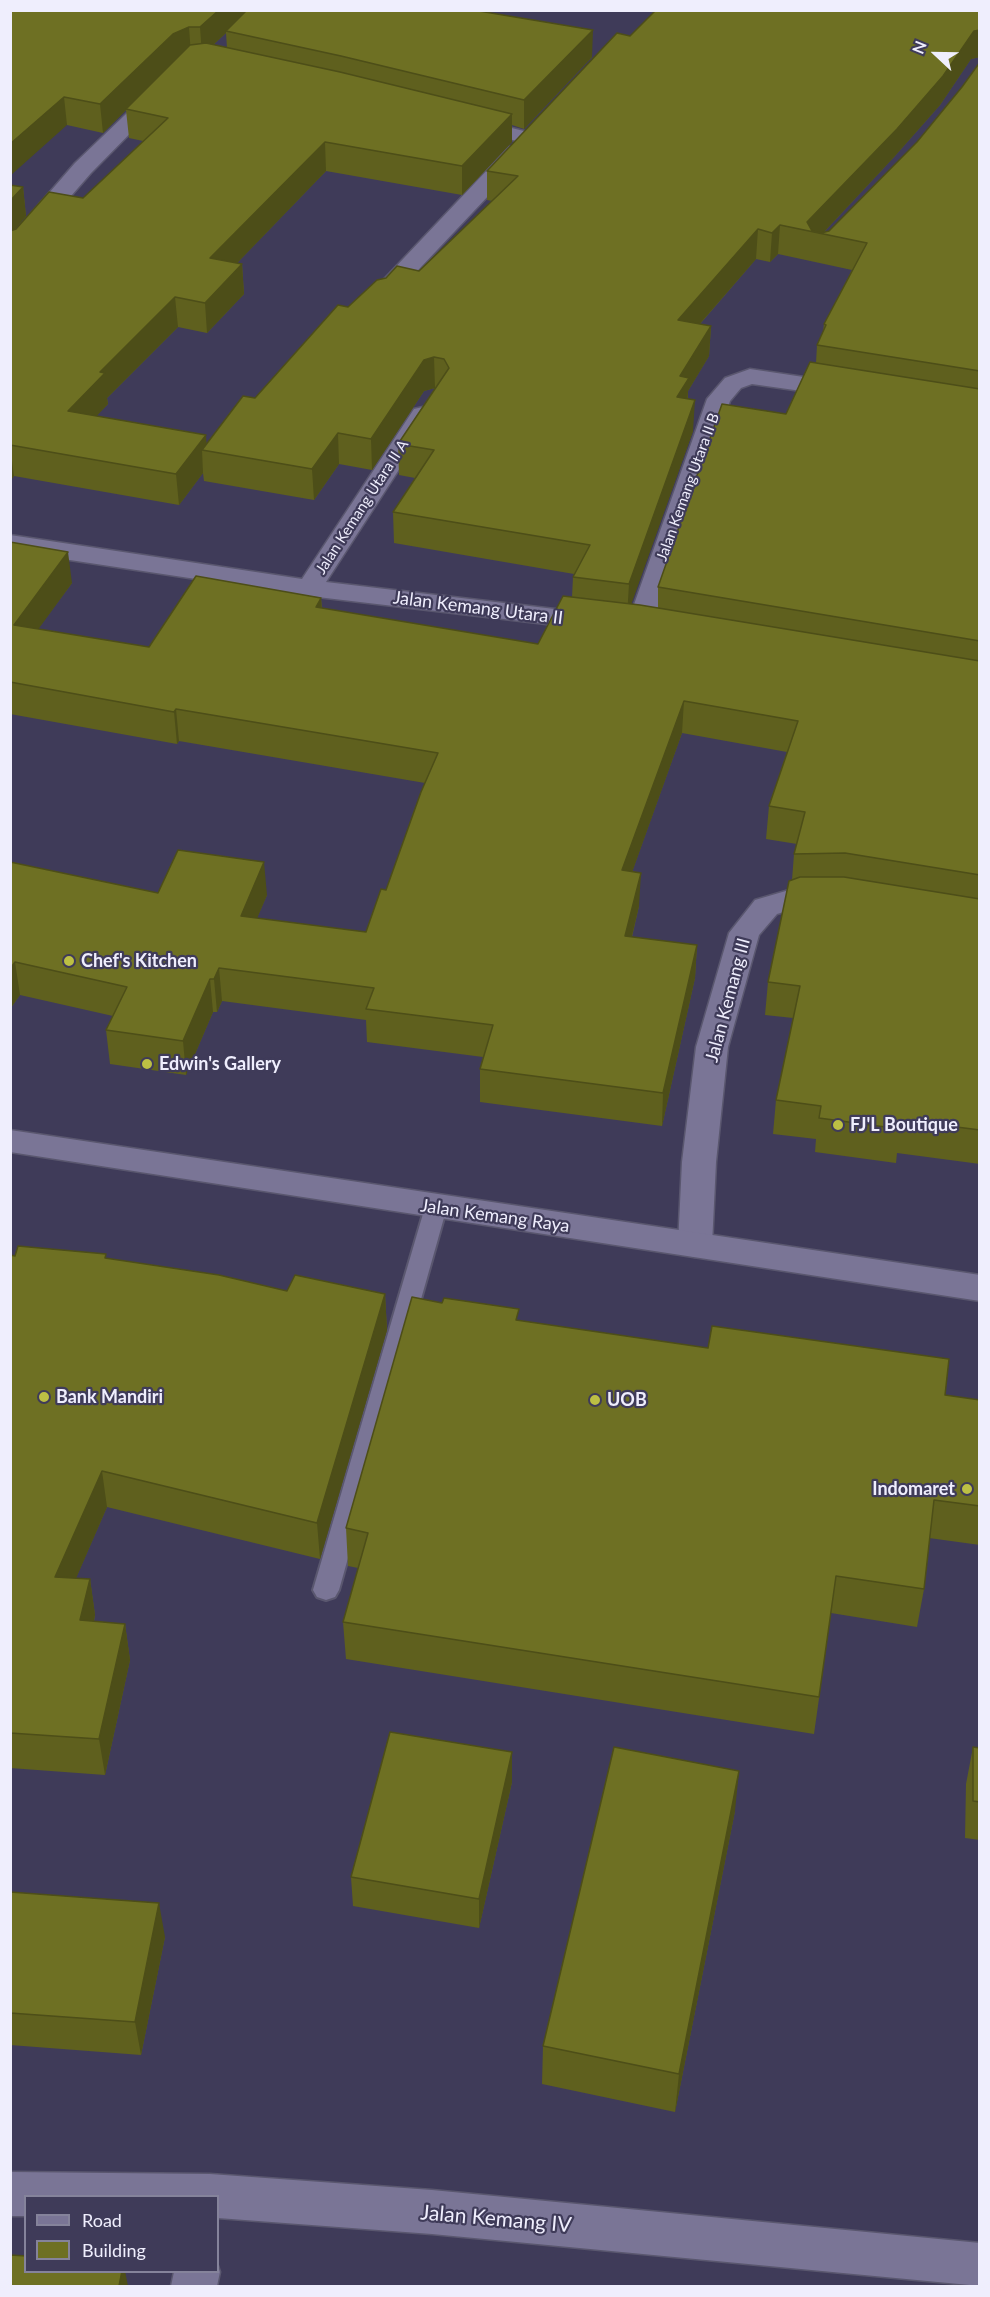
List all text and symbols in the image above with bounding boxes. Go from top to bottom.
north arrow [906,24,966,84]
text: N [908,38,930,56]
street label: Jalan Kemang Utara II B [653,411,723,563]
street label: Jalan Kemang Utara II A [312,436,412,578]
street label: Jalan Kemang Utara II [392,587,564,629]
street label: Jalan Kemang III [701,936,755,1064]
place label: Chef's Kitchen [81,950,197,972]
marker: Chef's Kitchen [62,954,76,968]
place label: Edwin's Gallery [159,1053,281,1075]
marker: Edwin's Gallery [140,1057,154,1071]
place label: FJ'L Boutique [850,1114,958,1136]
marker: FJ'L Boutique [831,1118,845,1132]
street label: Jalan Kemang Raya [419,1195,571,1237]
place label: Bank Mandiri [56,1386,163,1408]
place label: UOB [607,1389,647,1411]
marker: Bank Mandiri [37,1390,51,1404]
marker: UOB [588,1393,602,1407]
place label: Indomaret [872,1478,955,1500]
marker: Indomaret [960,1482,974,1496]
legend [24,2195,219,2273]
street label: Jalan Kemang IV [419,2200,573,2238]
text: Road [82,2209,122,2231]
text: Building [82,2239,146,2261]

